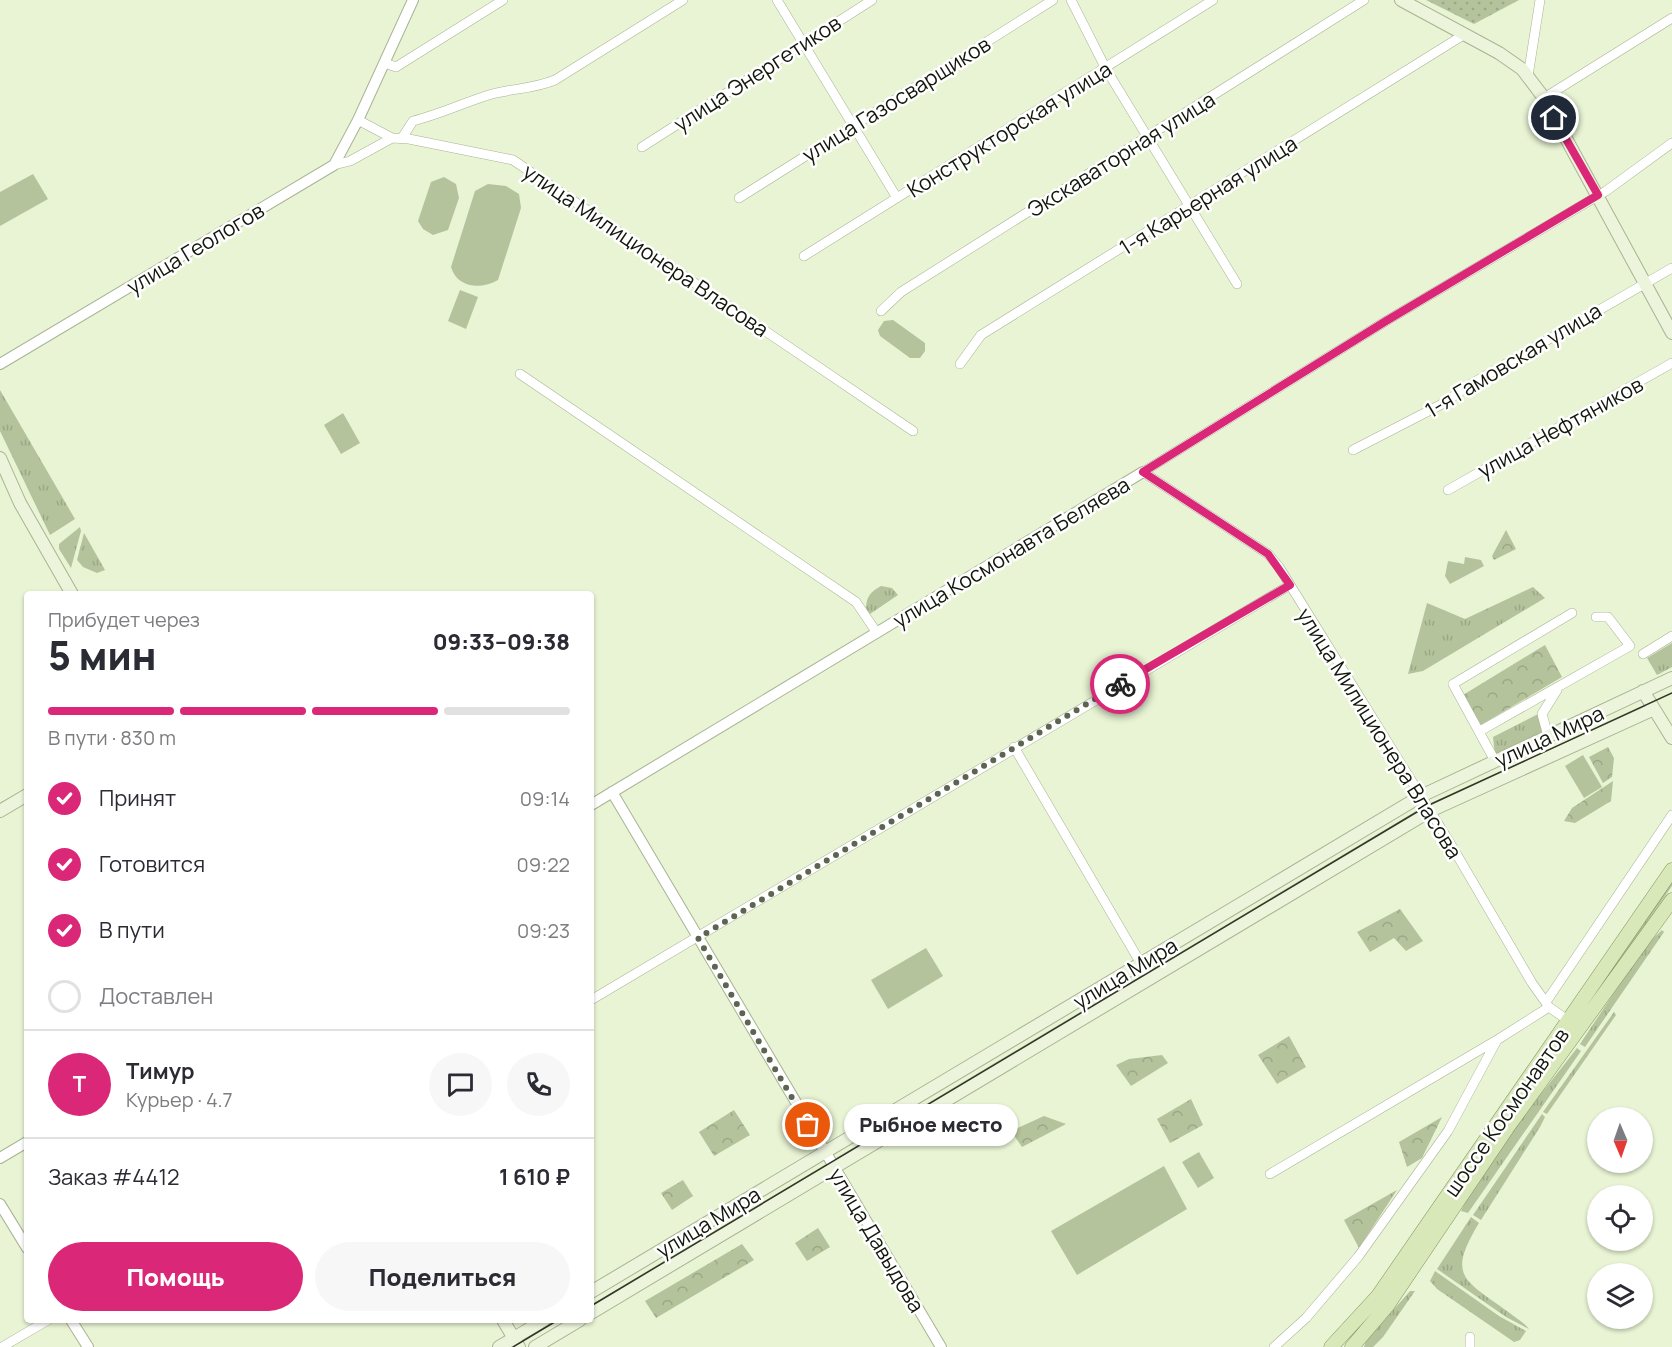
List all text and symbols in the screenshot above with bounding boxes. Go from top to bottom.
street label: улица Энергетиков [668,8,846,138]
street label: улица Газосварщиков [797,30,995,168]
street label: Конструкторская улица [901,55,1117,203]
street label: Экскаваторная улица [1022,85,1220,223]
pin [1528,92,1579,143]
icon: home [1537,101,1570,134]
street label: 1-я Карьерная улица [1114,129,1302,261]
street label: улица Милиционера Власова [518,157,774,343]
street label: улица Геологов [121,196,269,300]
street label: 1-я Гамовская улица [1420,296,1606,424]
street label: улица Нефтяников [1472,370,1648,484]
street label: улица Космонавта Беляева [887,470,1135,634]
street label: улица Милиционера Власова [1291,602,1469,864]
text: Прибудет через [48,606,200,633]
text: 09:33–09:38 [433,627,570,657]
text: 5 мин [48,628,156,682]
courier [1090,654,1150,714]
icon: bike [1104,668,1137,701]
street label: улица Мира [1490,699,1608,773]
text: В пути · 830 m [48,724,176,751]
icon: check [48,782,81,815]
text: Принят [99,783,176,813]
text: 09:14 [520,785,570,812]
icon: check [48,848,81,881]
text: Готовится [99,849,205,879]
text: 09:22 [517,851,570,878]
icon: check [48,914,81,947]
text: В пути [99,915,165,945]
text: 09:23 [517,917,570,944]
street label: улица Мира [1068,931,1182,1015]
text: Доставлен [99,981,213,1011]
street label: шоссе Космонавтов [1437,1022,1575,1202]
button: chat [429,1053,492,1116]
button: phone [507,1053,570,1116]
text: Тимур [126,1056,195,1086]
text: Т [73,1069,86,1099]
text: Курьер · 4.7 [126,1086,233,1113]
pin [782,1099,833,1150]
callout: Рыбное место [844,1104,1018,1146]
north arrow [1587,1107,1653,1173]
map controls [1587,1107,1653,1329]
icon: bag [791,1108,824,1141]
text: Рыбное место [859,1111,1003,1138]
text: Заказ #4412 [48,1162,180,1192]
text: 1 610 ₽ [499,1162,570,1192]
street label: улица Давыдова [823,1163,931,1317]
street label: улица Мира [651,1180,765,1264]
button: locate [1587,1185,1653,1251]
button: Помощь [48,1242,303,1311]
button: Поделиться [315,1242,570,1311]
button: layers [1587,1263,1653,1329]

